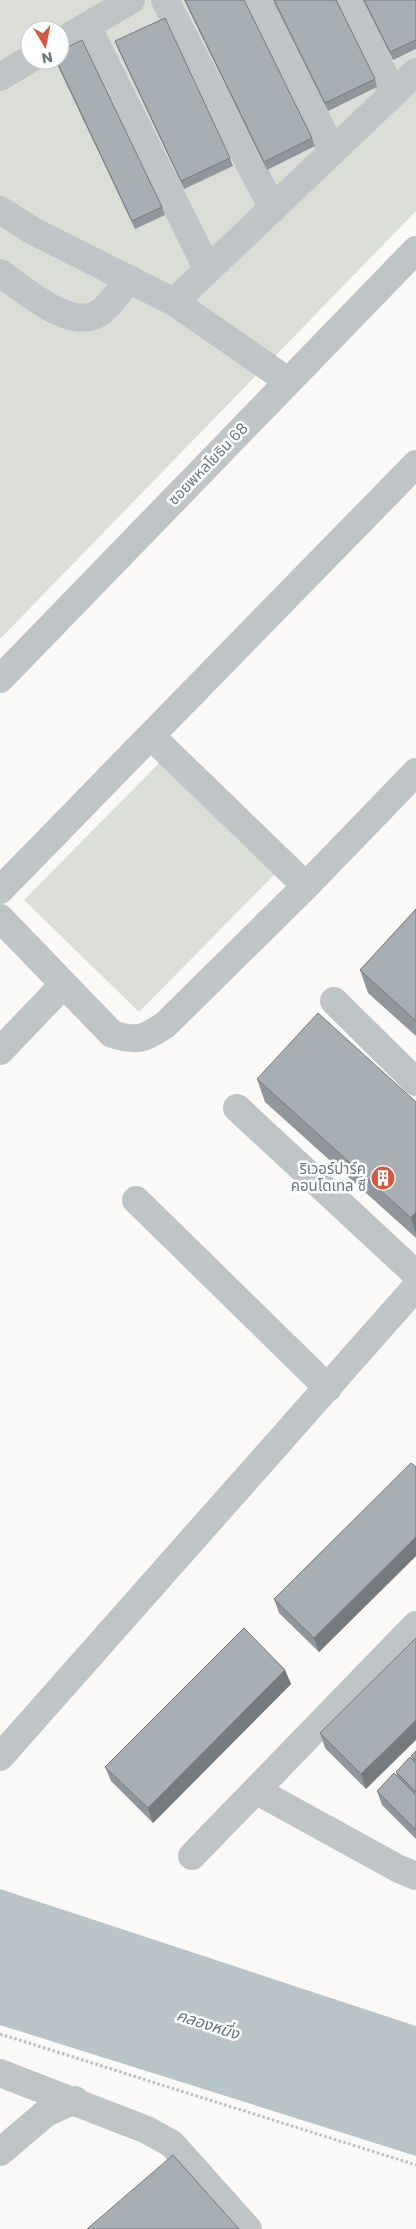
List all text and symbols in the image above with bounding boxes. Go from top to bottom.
north arrow [20,20,70,70]
text: N [40,47,54,69]
street label: ซอยพหลโยธิน 68 [163,418,252,509]
place label: ริเวอร์ปาร์ค คอนโดเทล ซี [291,1158,366,1196]
building icon: ริเวอร์ปาร์ค คอนโดเทล ซี [370,1165,396,1191]
water label: คลองหนึ่ง [174,2004,243,2046]

